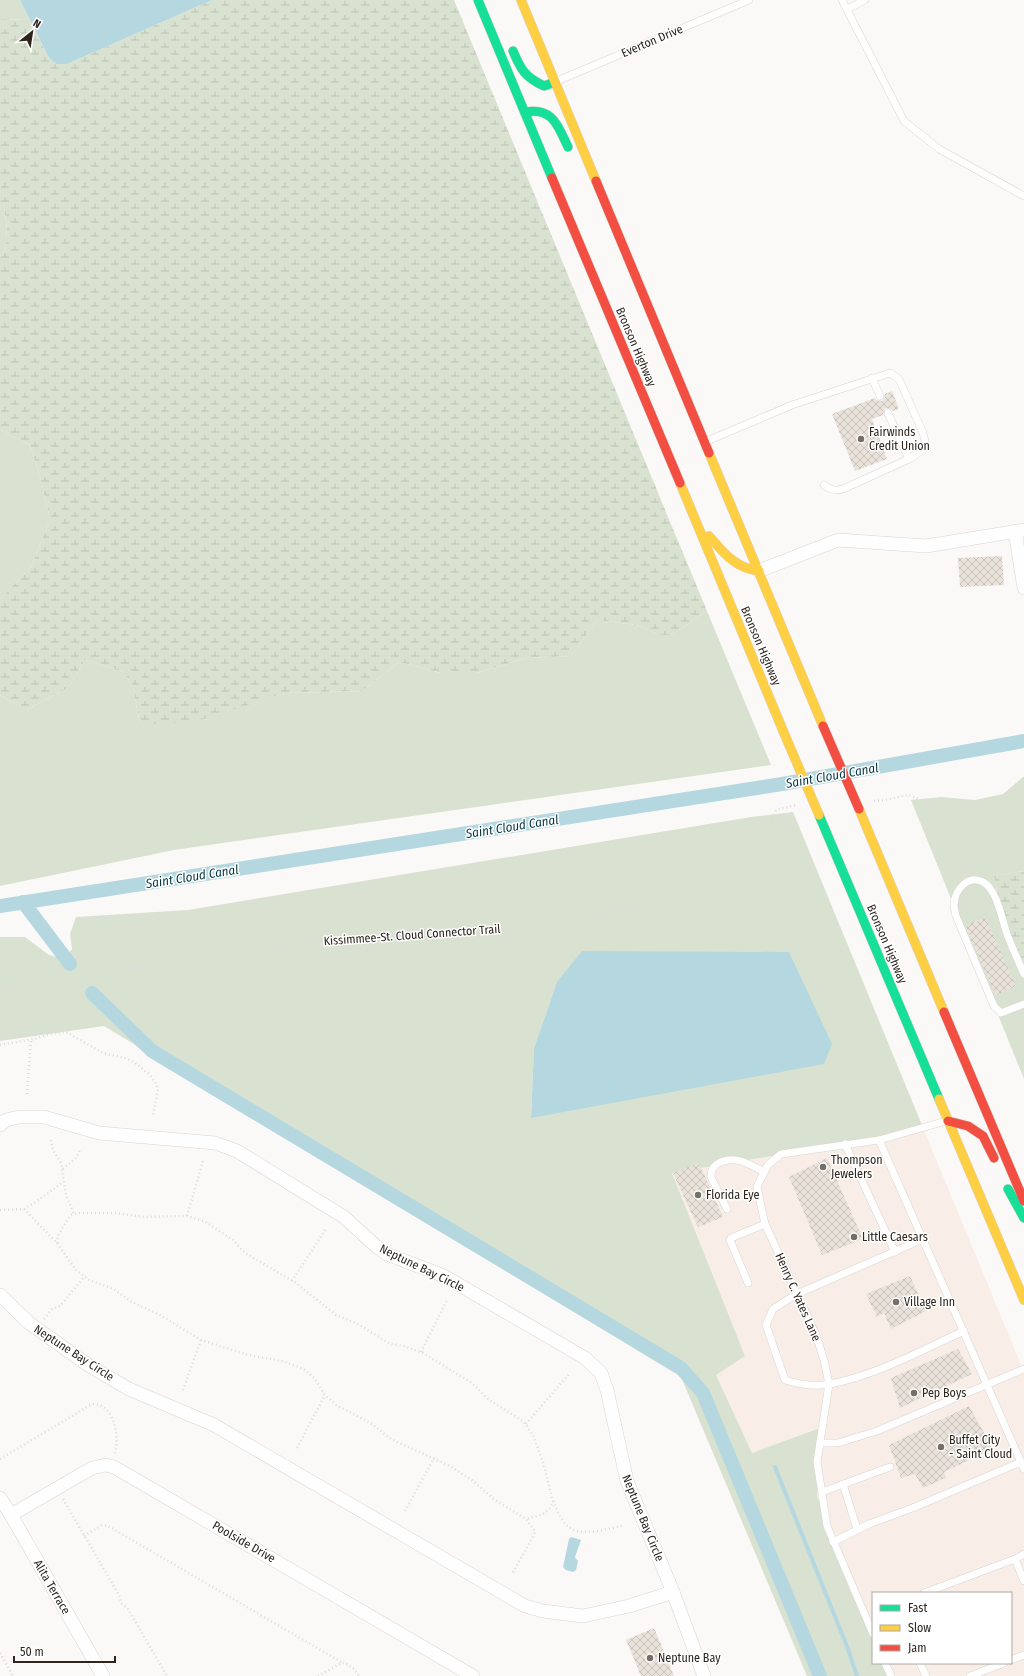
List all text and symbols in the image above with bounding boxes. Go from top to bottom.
north arrow [12,12,52,52]
text: N [31,16,43,31]
street label: Everton Drive [619,22,685,60]
street label: Bronson Highway [613,305,659,389]
place label: Fairwinds Credit Union [869,425,930,453]
marker: Fairwinds Credit Union [856,434,866,444]
street label: Bronson Highway [738,604,784,688]
water label: Saint Cloud Canal [784,760,880,791]
water label: Saint Cloud Canal [464,812,560,841]
water label: Saint Cloud Canal [144,862,240,891]
street label: Bronson Highway [864,902,910,986]
street label: Kissimmee-St. Cloud Connector Trail [323,922,501,948]
place label: Thompson Jewelers [831,1153,883,1181]
marker: Thompson Jewelers [818,1162,828,1172]
place label: Florida Eye [706,1188,760,1202]
marker: Florida Eye [693,1190,703,1200]
place label: Little Caesars [862,1230,928,1244]
marker: Little Caesars [849,1232,859,1242]
street label: Neptune Bay Circle [377,1241,467,1295]
street label: Henry C. Yates Lane [772,1251,824,1343]
place label: Village Inn [904,1295,955,1309]
marker: Village Inn [891,1297,901,1307]
street label: Neptune Bay Circle [31,1322,117,1384]
place label: Pep Boys [922,1386,966,1400]
marker: Pep Boys [909,1388,919,1398]
place label: Buffet City - Saint Cloud [949,1433,1012,1461]
marker: Buffet City - Saint Cloud [936,1442,946,1452]
street label: Neptune Bay Circle [619,1473,667,1564]
street label: Poolside Drive [210,1518,278,1566]
street label: Alita Terrace [31,1557,73,1617]
legend [872,1592,1012,1664]
text: Fast [908,1601,927,1615]
text: Slow [908,1621,931,1635]
scale bar [14,1638,115,1664]
text: Jam [908,1641,926,1655]
text: 50 m [20,1645,44,1659]
place label: Neptune Bay [658,1651,721,1665]
marker: Neptune Bay [645,1653,655,1663]

